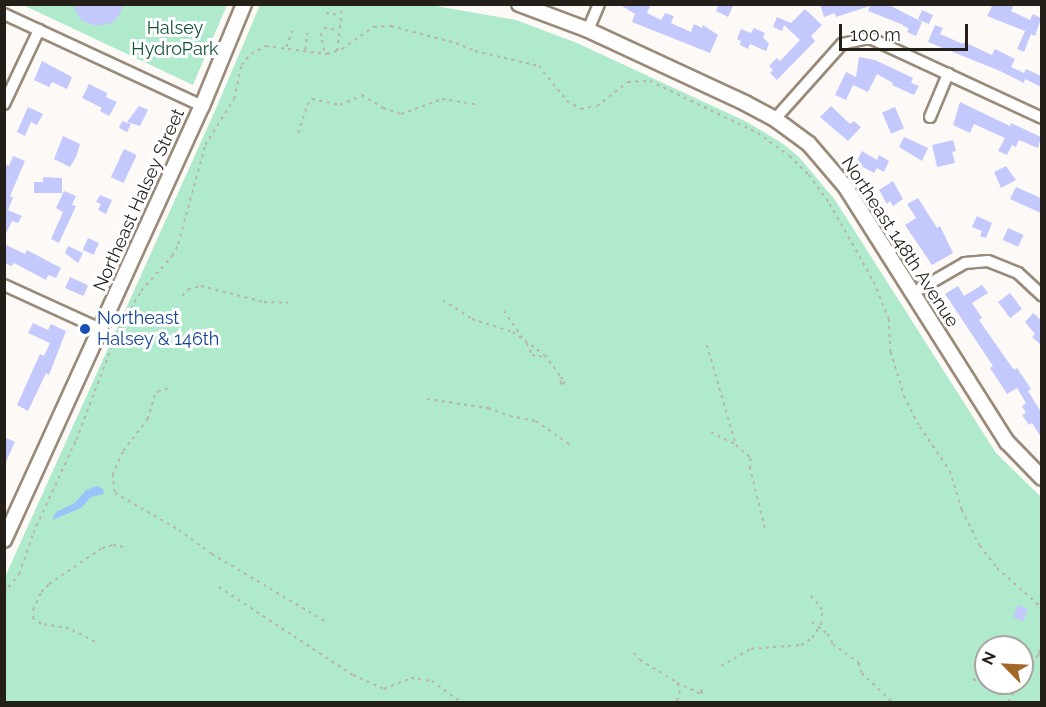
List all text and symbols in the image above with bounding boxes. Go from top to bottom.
scale bar [842,12,971,50]
park label: Halsey HydroPark [131,18,219,60]
text: 100 m [850,24,901,45]
street label: Northeast Halsey Street [89,105,189,295]
street label: Northeast 148th Avenue [837,152,963,332]
place label: Northeast Halsey & 146th [97,308,220,350]
marker: Northeast Halsey & 146th [78,322,92,336]
north arrow [974,635,1034,695]
text: N [978,649,1000,668]

